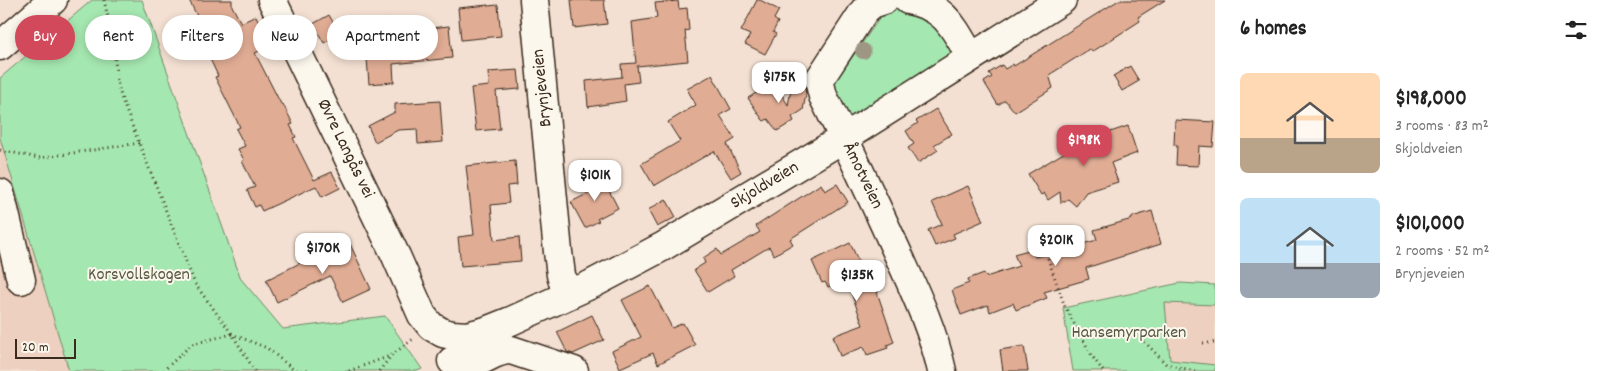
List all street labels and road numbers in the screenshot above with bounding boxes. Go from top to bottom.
street label: Brynjeveien [526,48,560,128]
street label: Øvre Langås vei [310,95,380,203]
street label: Åmotveien [835,138,889,214]
street label: Skjoldveien [726,156,804,216]

